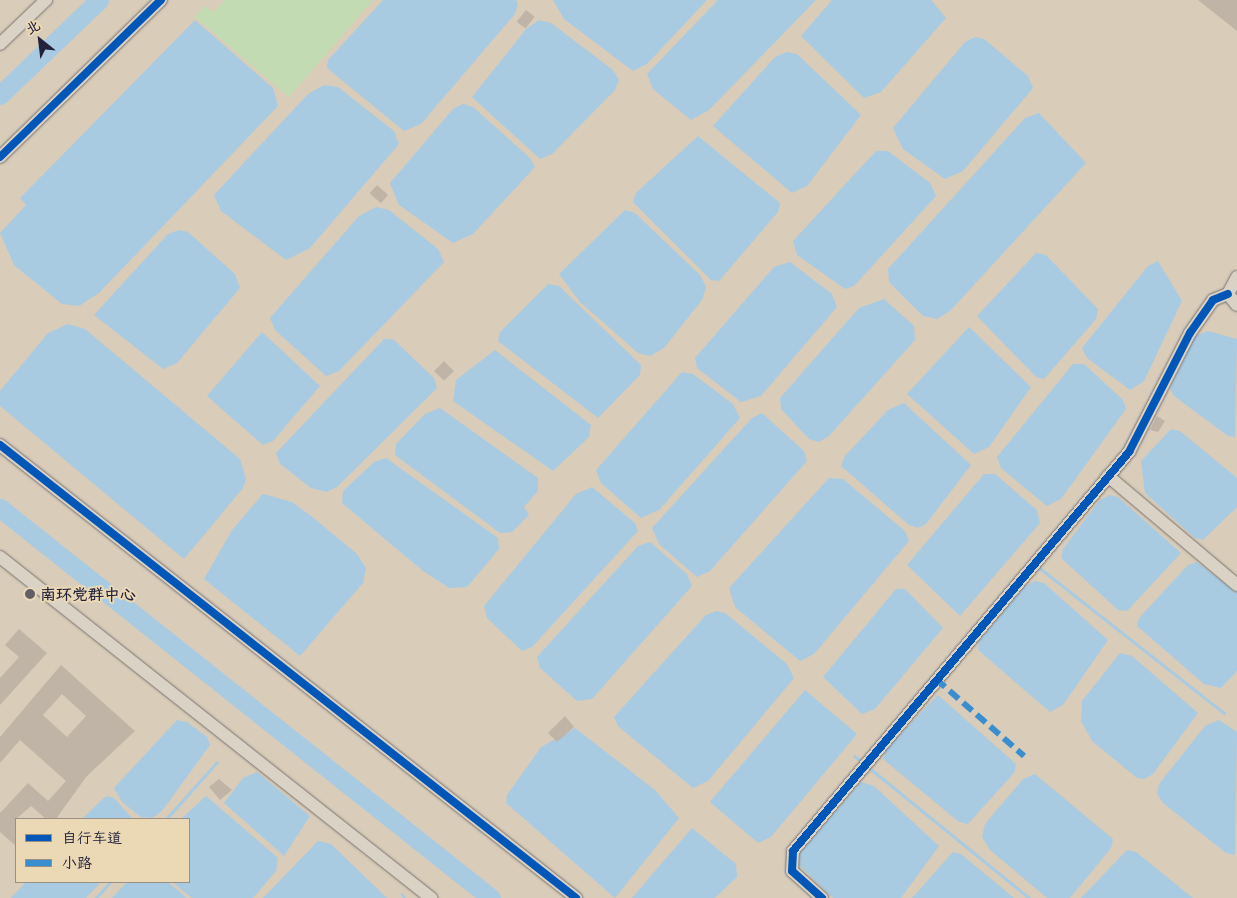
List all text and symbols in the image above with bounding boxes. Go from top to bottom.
north arrow [15,15,65,65]
text: 北 [22,15,43,38]
place label: 南环党群中心 [40,584,136,604]
marker: 南环党群中心 [24,588,36,600]
legend [15,818,190,883]
text: 自行车道 [62,827,122,848]
text: 小路 [62,852,92,873]

